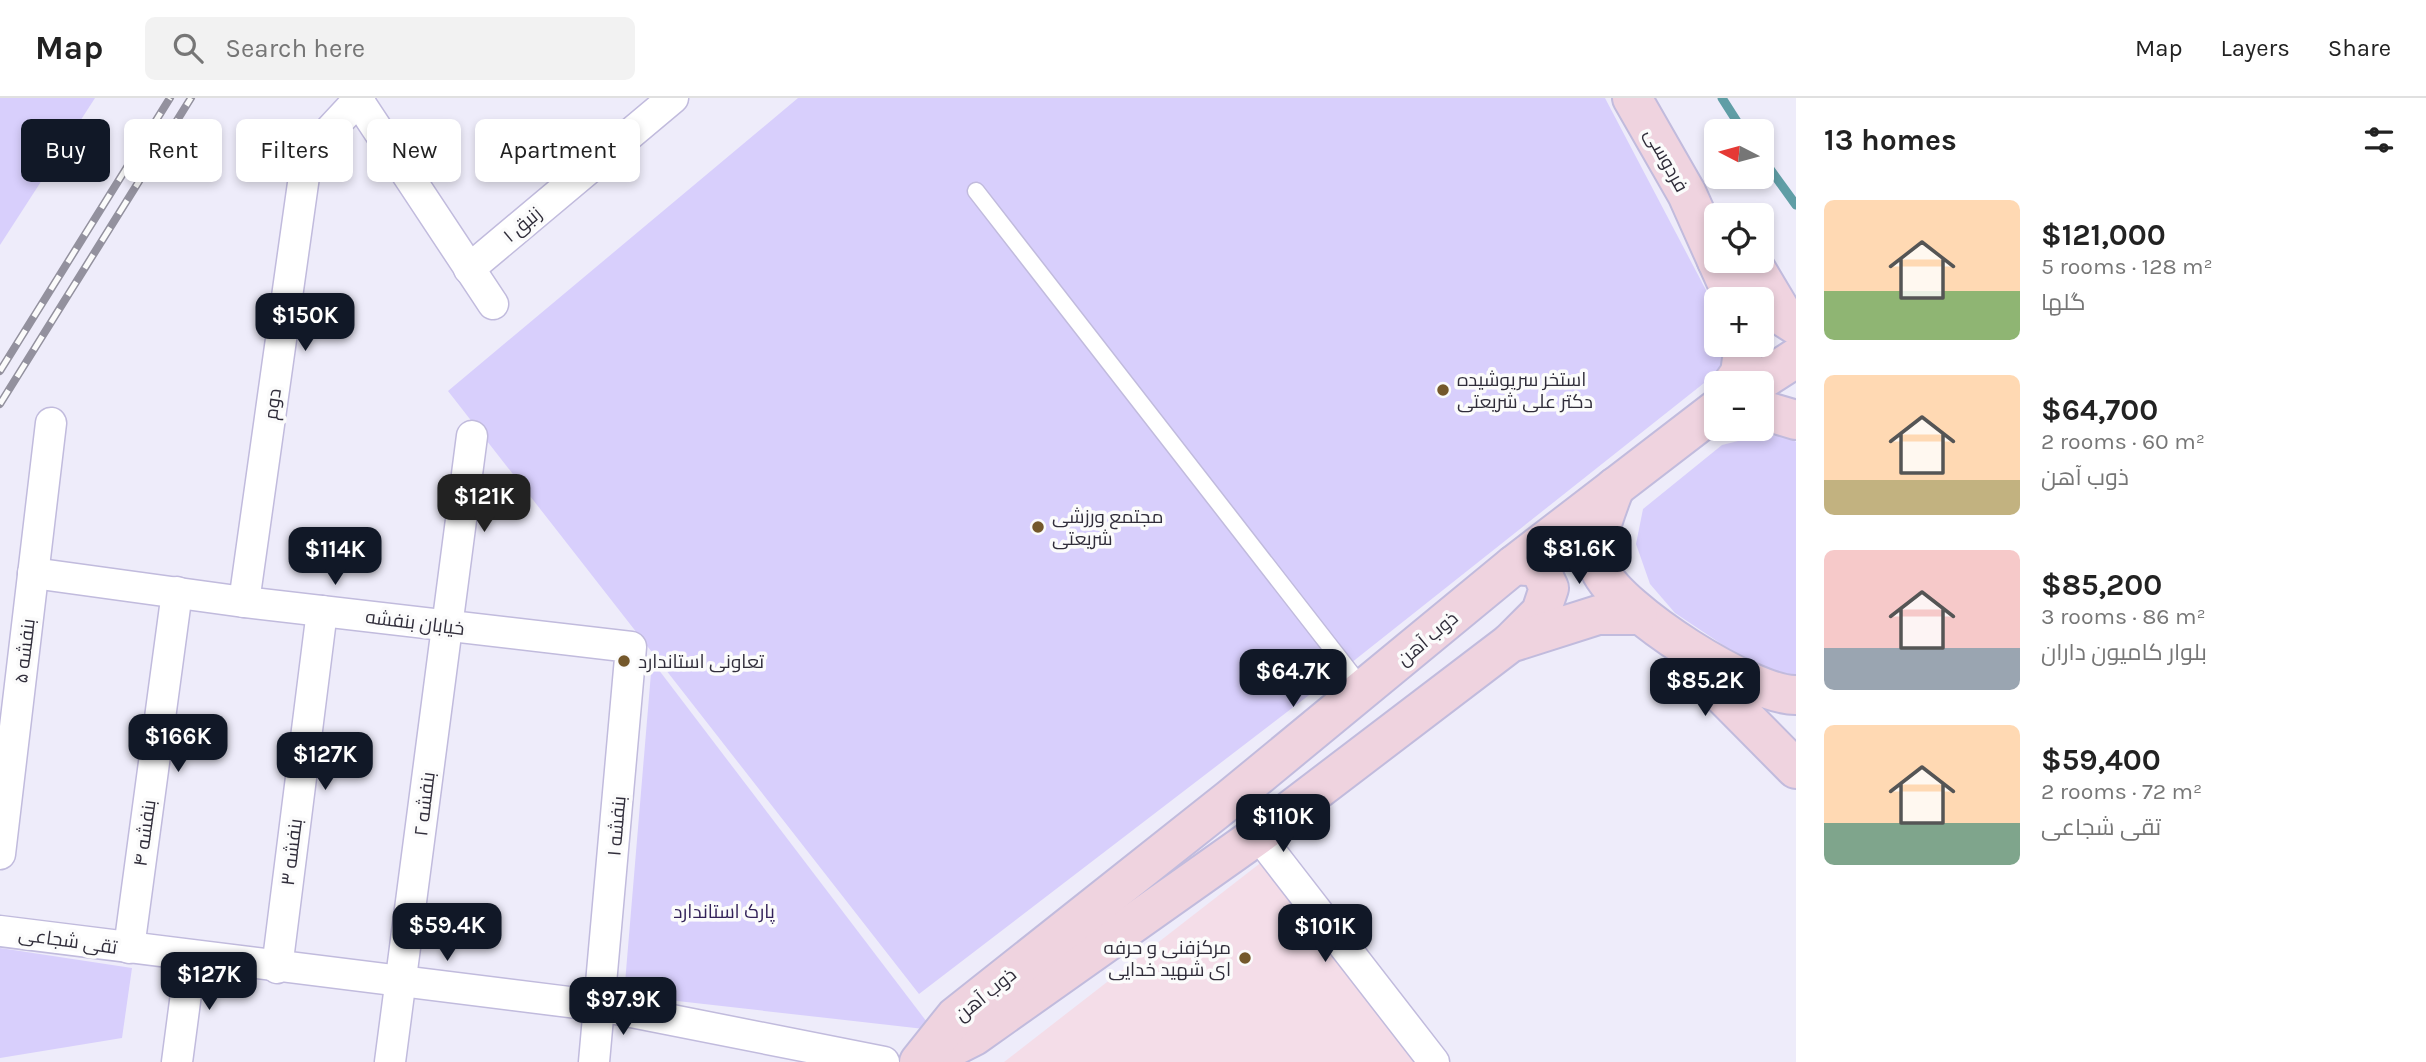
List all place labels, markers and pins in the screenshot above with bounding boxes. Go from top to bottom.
pin: $150K [256,294,354,353]
place label: استخر سرپوشیده دکتر علی شریعتی [1457,369,1593,413]
marker: استخر سرپوشیده دکتر علی شریعتی [1435,382,1451,398]
pin: $121K [435,474,533,534]
place label: مجتمع ورزشی شریعتی [1052,506,1163,550]
marker: مجتمع ورزشی شریعتی [1030,519,1046,535]
pin: $81.6K [1522,526,1636,586]
pin: $114K [286,528,384,587]
pin: $64.7K [1236,650,1350,709]
place label: تعاونی استاندارد [638,651,764,673]
marker: تعاونی استاندارد [616,653,632,669]
pin: $85.2K [1648,658,1762,718]
pin: $166K [129,714,227,774]
pin: $127K [276,732,374,792]
pin: $110K [1234,794,1332,854]
pin: $59.4K [390,904,504,963]
pin: $101K [1276,904,1374,964]
place label: مرکزفنی و حرفه ای شهید خدایی [1103,937,1231,981]
marker: مرکزفنی و حرفه ای شهید خدایی [1237,950,1253,966]
pin: $127K [160,953,258,1012]
pin: $97.9K [566,978,680,1037]

